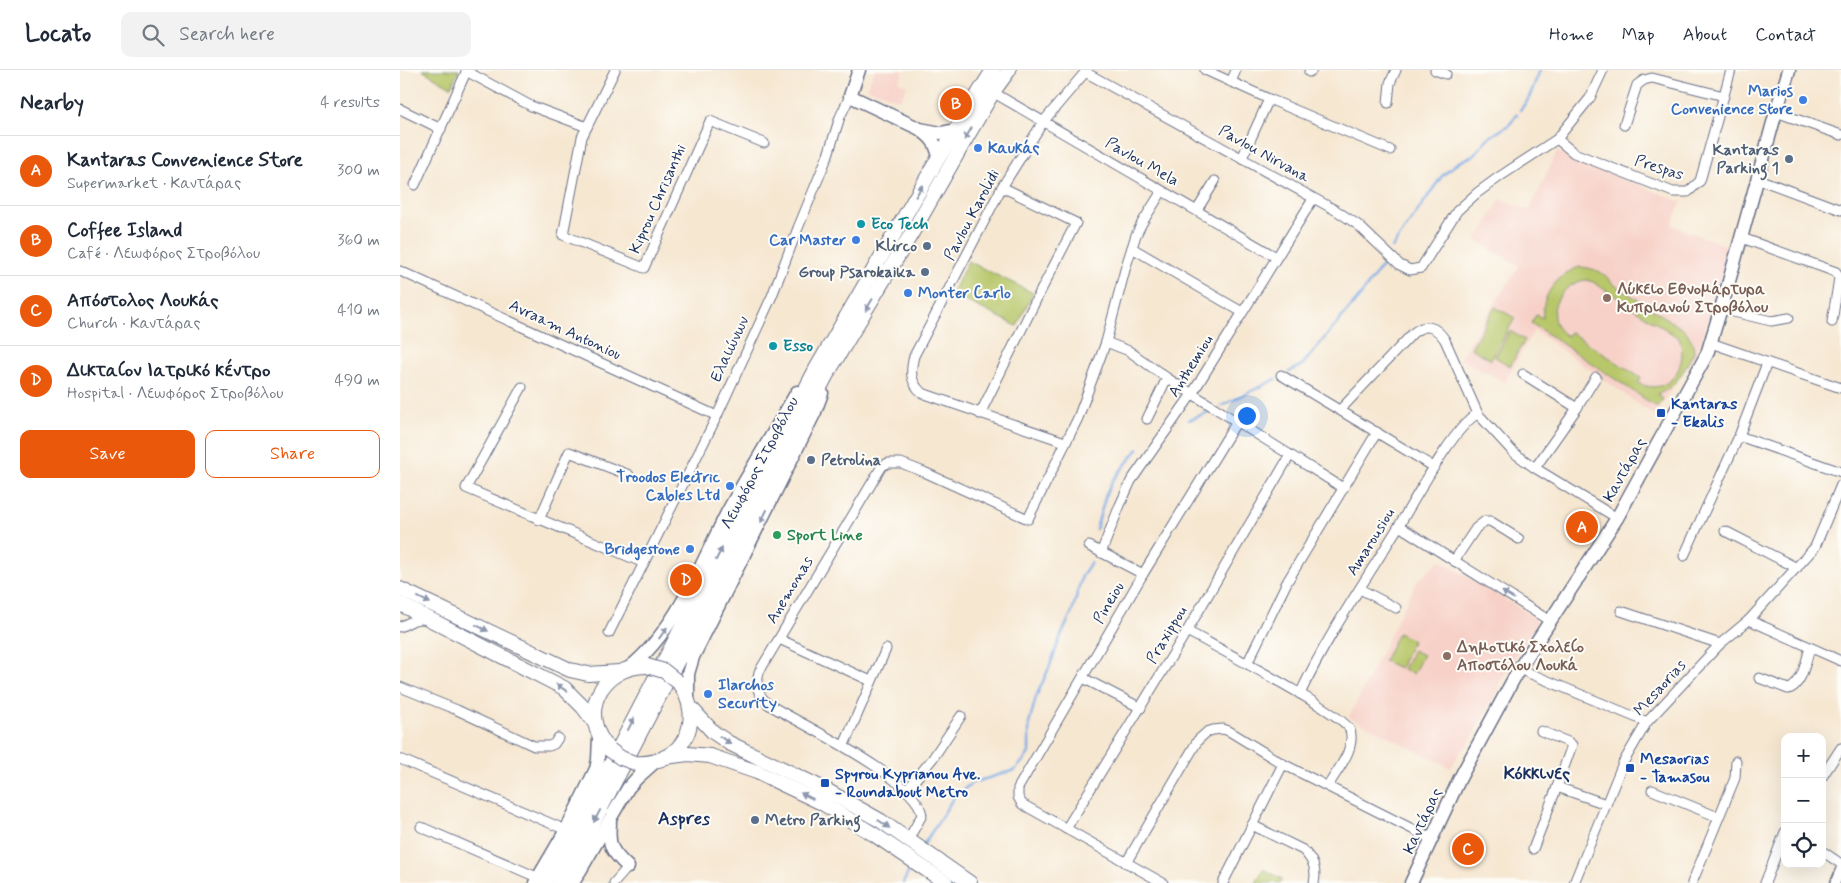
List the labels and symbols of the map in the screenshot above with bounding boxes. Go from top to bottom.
place label: Marios Convenience Store [1671,81,1794,120]
pin: B [940,85,972,123]
marker: Marios Convenience Store [1797,94,1809,106]
street label: Pavlou Nirvana [1215,120,1314,188]
one-way arrow [964,128,973,141]
street label: Pavlou Mela [1101,133,1183,192]
place label: Καυκάς [988,138,1040,159]
place label: Kantaras Parking 1 [1713,140,1779,181]
street label: Kiprou Chrisanthi [624,141,692,257]
marker: Καυκάς [972,142,984,154]
street label: Prespas [1632,150,1686,186]
marker: Kantaras Parking 1 [1783,153,1795,165]
street label: Pavlou Karolidi [939,165,1005,264]
one-way arrow [914,184,923,197]
place label: Eco Tech [871,214,929,235]
marker: Eco Tech [855,218,867,230]
place label: Car Master [769,230,846,251]
marker: Car Master [850,234,862,246]
place label: Klirco [875,236,917,257]
marker: Klirco [921,240,933,252]
place label: Group Psarokaika [798,262,915,283]
marker: Group Psarokaika [919,266,931,278]
place label: Λύκειο Εθνομάρτυρα Κυπριανού Στροβόλου [1617,279,1769,318]
place label: Monter Carlo [918,283,1011,304]
marker: Monter Carlo [902,287,914,299]
marker: Λύκειο Εθνομάρτυρα Κυπριανού Στροβόλου [1601,292,1613,304]
street label: Avraam Antoniou [506,295,624,365]
one-way arrow [864,298,873,311]
street label: Ελαιώνων [706,313,754,385]
street label: Anthemiou [1164,331,1218,401]
place label: Esso [783,336,814,357]
marker: Esso [767,340,779,352]
street label: Λεωφόρος Στροβόλου [716,393,804,533]
place label: Kantaras - Ekalis [1671,394,1737,433]
your location [1234,403,1260,429]
marker: Kantaras - Ekalis [1655,407,1667,419]
street label: Καντάρας [1599,434,1651,506]
place label: Petrolina [821,450,881,471]
marker: Petrolina [805,454,817,466]
place label: Troodos Electric Cables Ltd [616,467,721,506]
marker: Troodos Electric Cables Ltd [724,480,736,492]
street label: Amarousiou [1342,504,1400,580]
pin: A [1566,508,1598,546]
one-way arrow [760,509,768,523]
place label: Sport Line [787,525,863,546]
marker: Sport Line [771,529,783,541]
place label: Bridgestone [604,539,680,561]
marker: Bridgestone [684,543,696,555]
one-way arrow [715,547,723,562]
street label: Anemonas [762,552,818,628]
pin: D [670,561,702,599]
street label: Pineiou [1089,578,1129,628]
one-way arrow [1502,590,1515,599]
one-way arrow [417,596,431,604]
street label: Praxippou [1142,602,1192,668]
one-way arrow [475,624,489,632]
one-way arrow [658,627,668,640]
place label: Δημοτικό Σχολείο Αποστόλου Λουκά [1456,637,1584,676]
marker: Δημοτικό Σχολείο Αποστόλου Λουκά [1441,650,1453,662]
street label: Mesaorias [1629,655,1691,721]
place label: Ilarchos Security [718,675,777,714]
one-way arrow [555,683,569,693]
marker: Ilarchos Security [702,688,714,700]
one-way arrow [627,717,635,731]
one-way arrow [718,735,732,745]
place label: Mesaorias - Tamasou [1640,749,1710,788]
district label: Κόκκινες [1504,762,1570,786]
marker: Mesaorias - Tamasou [1624,762,1636,774]
place label: Spyrou Kyprianou Ave. - Roundabout Metro [835,764,980,803]
marker: Spyrou Kyprianou Ave. - Roundabout Metro [819,777,831,789]
street label: Καντάρας [1399,785,1447,857]
one-way arrow [800,792,814,800]
district label: Aspres [658,807,710,831]
one-way arrow [593,808,601,823]
place label: Metro Parking [765,810,861,833]
marker: Metro Parking [749,814,761,826]
one-way arrow [878,819,891,829]
pin: C [1452,830,1484,868]

